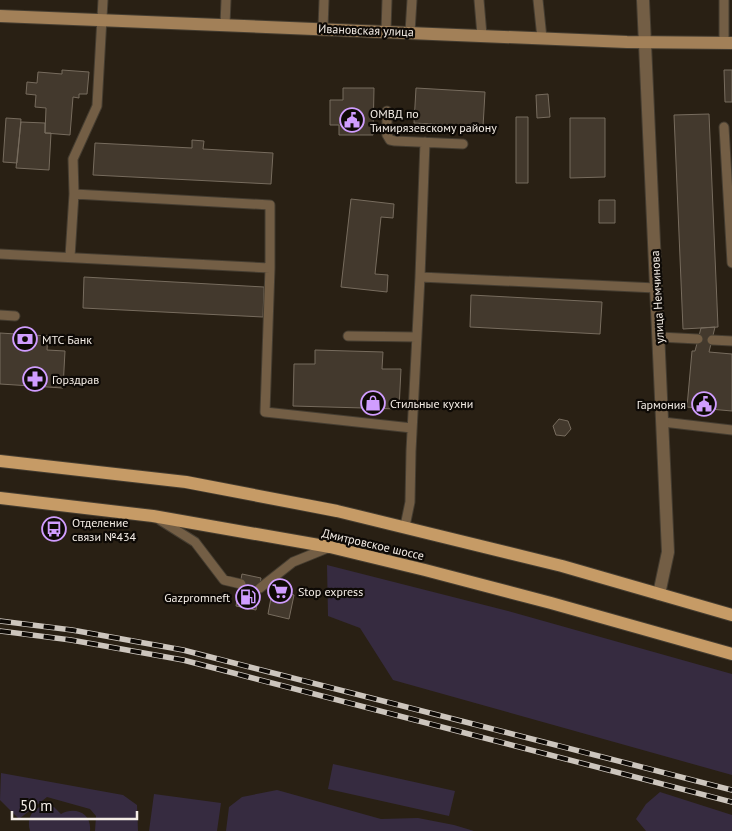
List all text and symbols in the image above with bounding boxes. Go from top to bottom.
street label: Ивановская улица [318,21,414,39]
place label: ОМВД по Тимирязевскому району [370,106,497,135]
public building icon: ОМВД по Тимирязевскому району [339,107,365,133]
street label: улица Немчинова [647,250,667,344]
bank icon: МТС Банк [12,326,38,352]
place label: МТС Банк [42,332,92,347]
pharmacy icon: Горздрав [22,366,48,392]
place label: Горздрав [52,372,99,387]
shop icon: Стильные кухни [360,390,386,416]
public building icon: Гармония [691,391,717,417]
place label: Стильные кухни [390,396,473,411]
place label: Гармония [637,397,686,412]
place label: Отделение связи №434 [72,515,137,544]
bus stop icon: Отделение связи №434 [41,516,67,542]
street label: Дмитровское шоссе [320,525,426,563]
supermarket icon: Stop express [267,578,293,604]
fuel station icon: Gazpromneft [235,584,261,610]
place label: Stop express [298,584,363,599]
place label: Gazpromneft [164,590,230,605]
scale bar [12,788,138,820]
text: 50 m [20,796,53,815]

